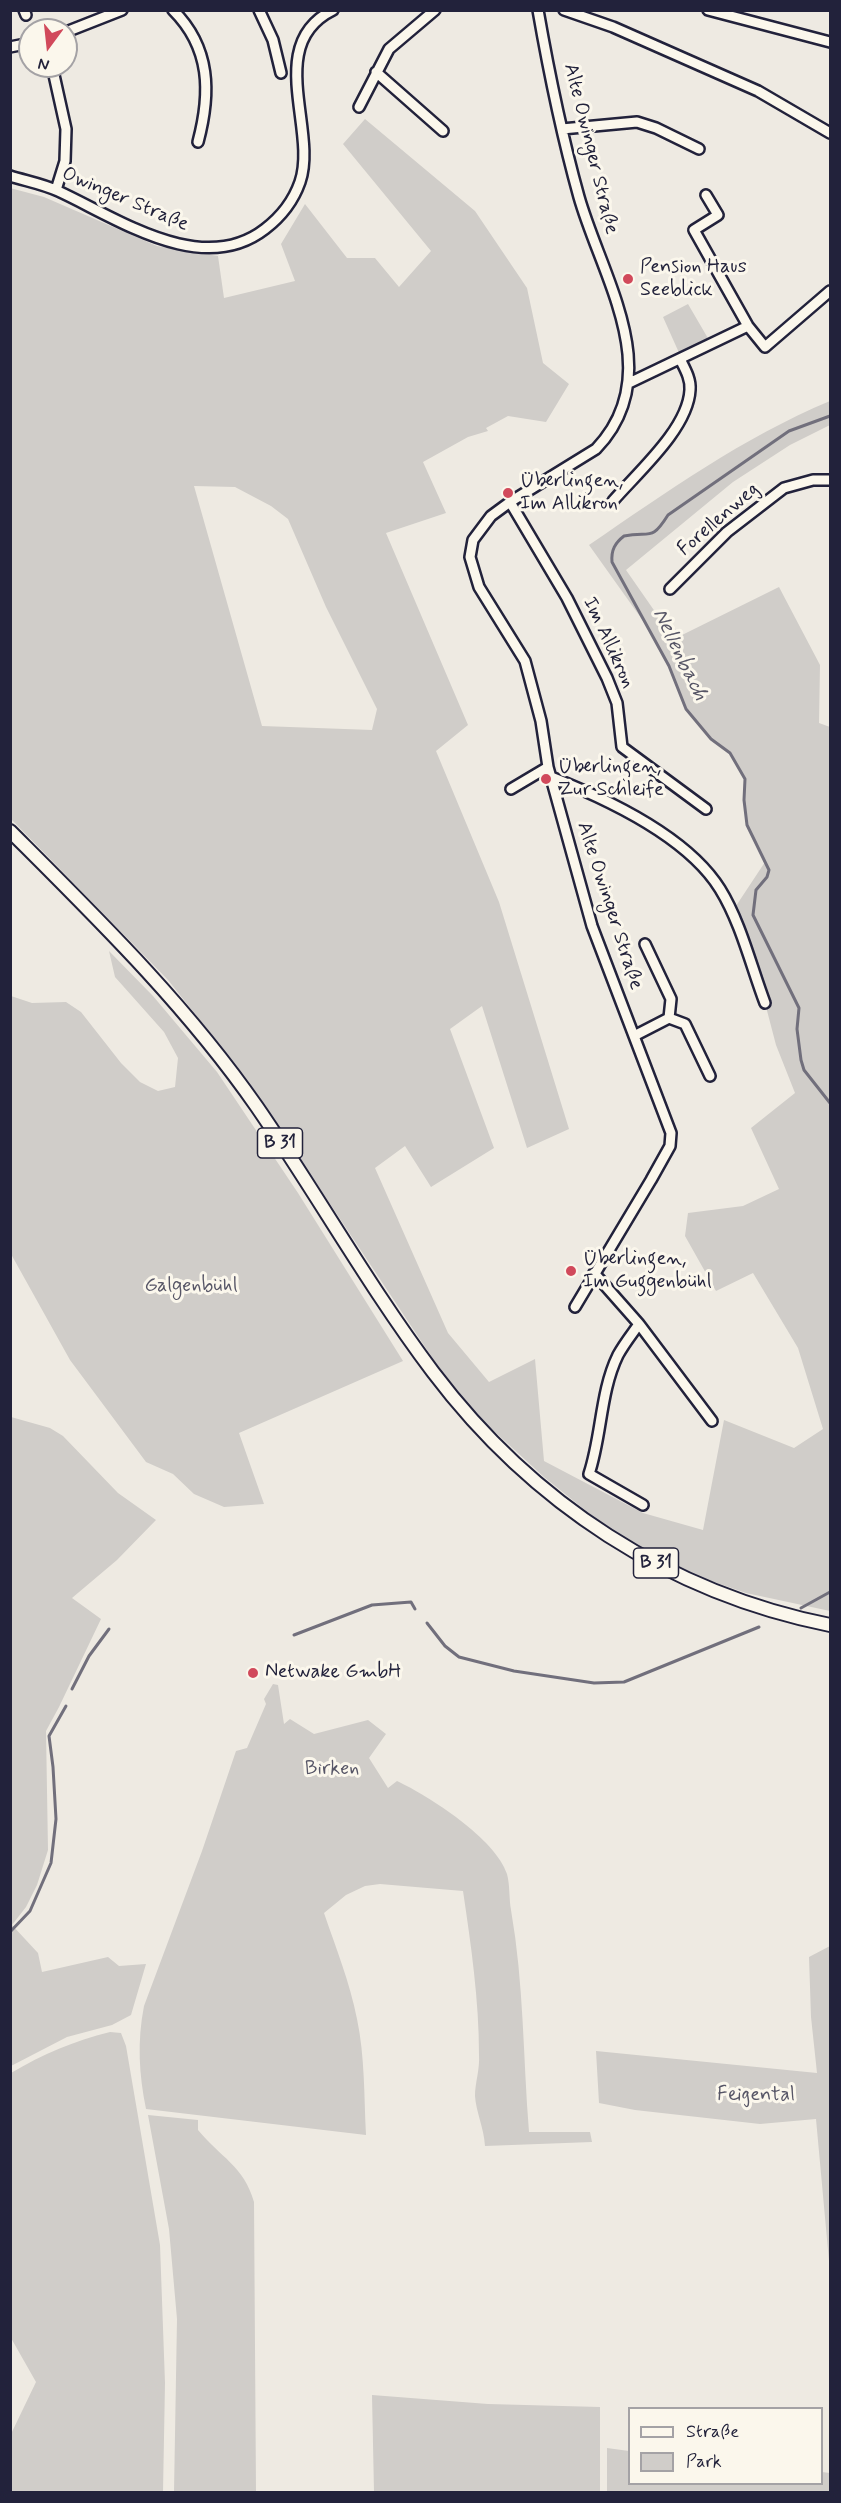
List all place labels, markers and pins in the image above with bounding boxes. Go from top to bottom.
place label: Pension Haus Seeblick [640,256,747,303]
marker: Pension Haus Seeblick [621,272,635,286]
place label: Überlingen, Im Allikron [520,470,623,517]
marker: Überlingen, Im Allikron [501,486,515,500]
place label: Überlingen, Zur Schleife [558,756,664,803]
marker: Überlingen, Zur Schleife [539,772,553,786]
place label: Überlingen, Im Guggenbühl [583,1248,712,1295]
marker: Überlingen, Im Guggenbühl [564,1264,578,1278]
place label: Netwake GmbH [265,1661,401,1685]
marker: Netwake GmbH [246,1666,260,1680]

